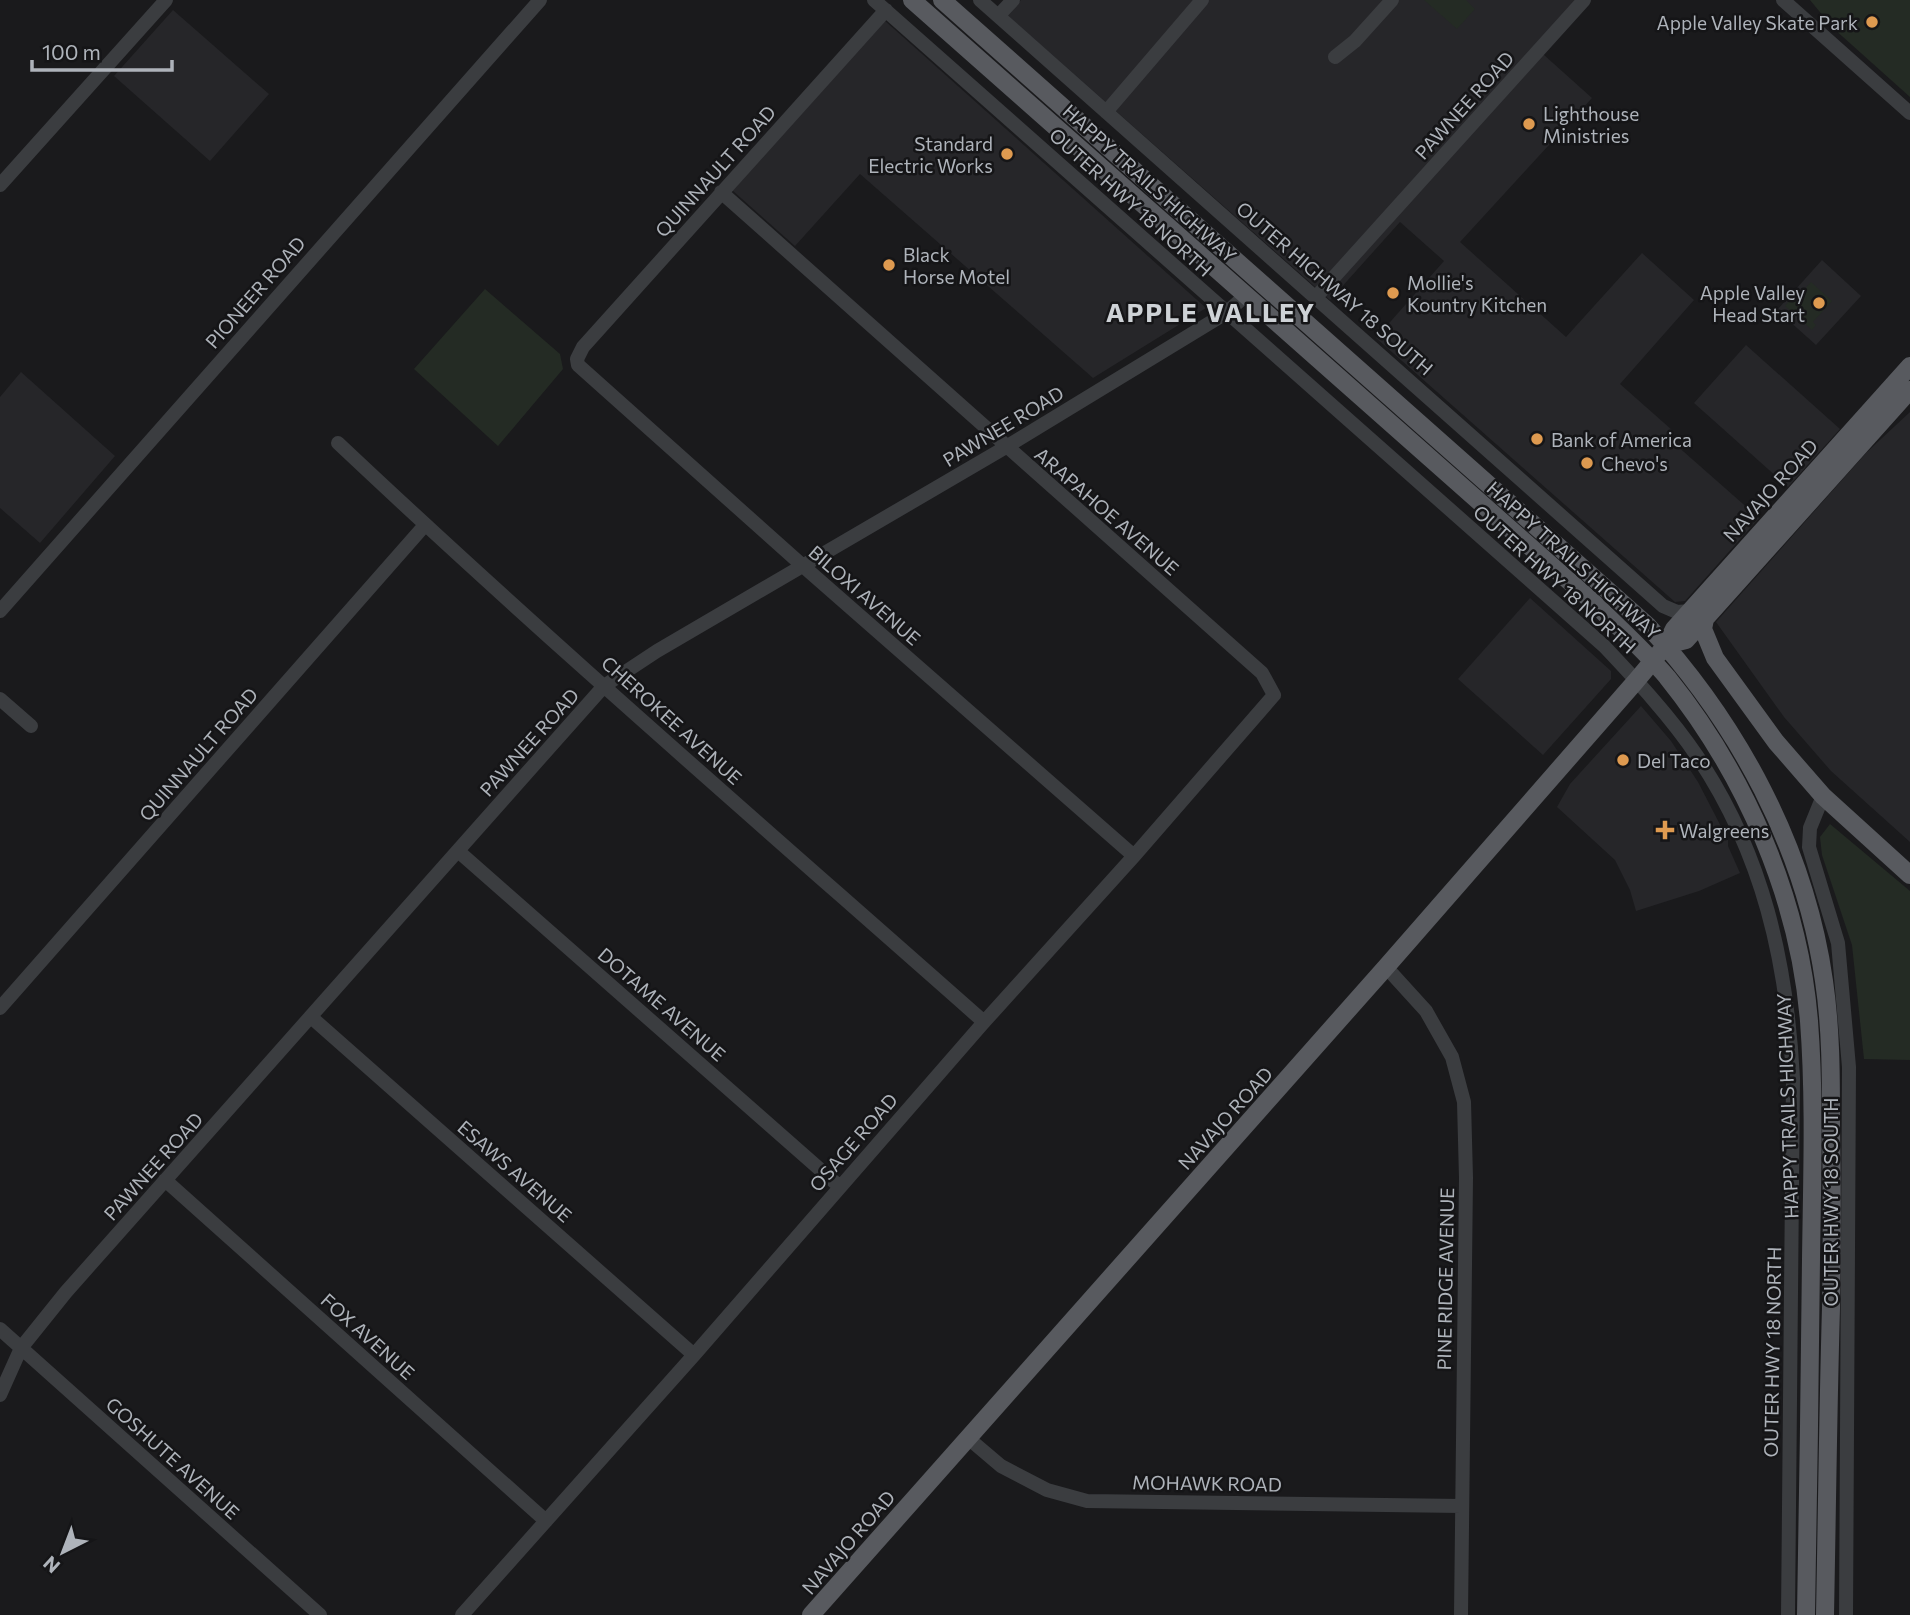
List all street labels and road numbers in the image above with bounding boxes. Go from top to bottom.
street label: PAWNEE ROAD [1410,46,1518,164]
street label: HAPPY TRAILS HIGHWAY [1059,99,1241,267]
street label: QUINNAULT ROAD [650,100,780,242]
street label: OUTER HWY 18 NORTH [1045,123,1217,281]
street label: OUTER HIGHWAY 18 SOUTH [1232,196,1438,380]
street label: PIONEER ROAD [200,231,310,353]
street label: PAWNEE ROAD [938,381,1068,471]
street label: NAVAJO ROAD [1718,434,1822,546]
street label: ARAPAHOE AVENUE [1030,442,1184,580]
street label: HAPPY TRAILS HIGHWAY [1483,476,1665,644]
street label: OUTER HWY 18 NORTH [1469,500,1641,658]
street label: BILOXI AVENUE [804,540,926,650]
street label: CHEROKEE AVENUE [597,651,747,789]
street label: QUINNAULT ROAD [134,683,262,825]
street label: PAWNEE ROAD [475,683,583,801]
street label: DOTAME AVENUE [594,942,730,1066]
street label: HAPPY TRAILS HIGHWAY [1772,993,1802,1219]
street label: NAVAJO ROAD [1173,1062,1277,1174]
street label: OSAGE ROAD [804,1088,902,1196]
street label: OUTER HWY 18 SOUTH [1819,1097,1842,1307]
street label: PAWNEE ROAD [99,1107,207,1225]
street label: ESAWS AVENUE [453,1115,577,1227]
street label: PINE RIDGE AVENUE [1432,1187,1458,1371]
street label: OUTER HWY 18 NORTH [1759,1246,1785,1458]
street label: FOX AVENUE [317,1288,419,1384]
street label: GOSHUTE AVENUE [102,1392,244,1524]
street label: MOHAWK ROAD [1132,1470,1282,1496]
street label: NAVAJO ROAD [797,1485,899,1599]

